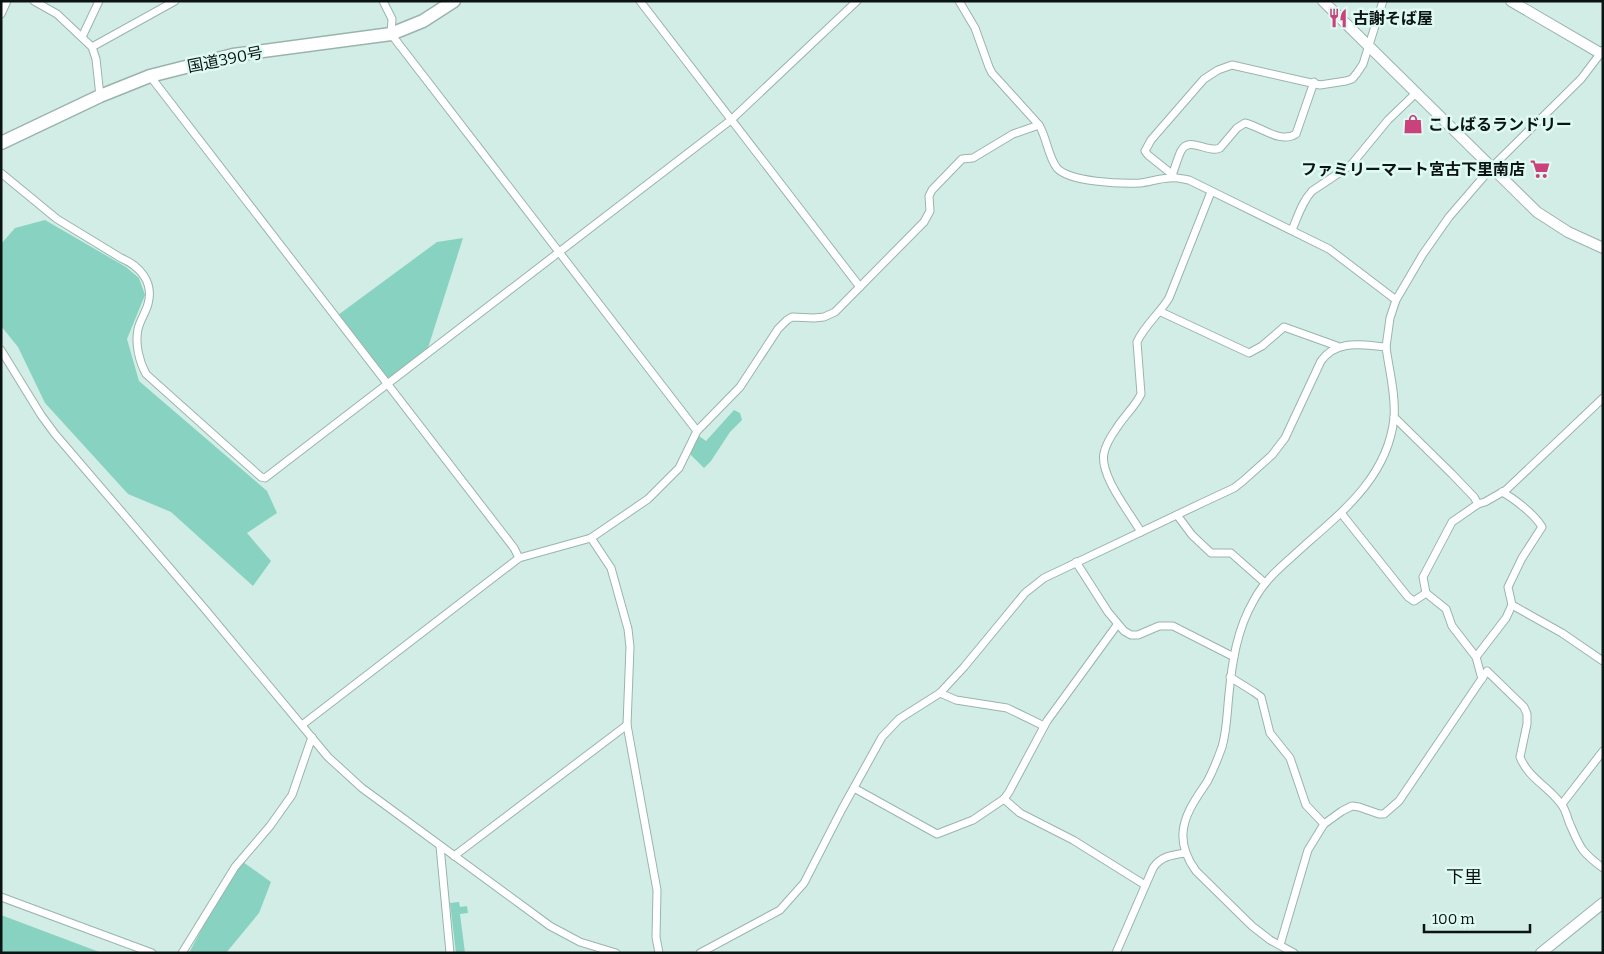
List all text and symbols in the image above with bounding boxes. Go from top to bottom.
restaurant icon: 古謝そば屋 [1327,7,1349,29]
place label: 古謝そば屋 [1353,9,1433,28]
street label: 国道390号 [186,43,265,76]
shop icon: こしばるランドリー [1402,113,1424,135]
place label: こしばるランドリー [1428,115,1572,134]
supermarket icon: ファミリーマート宮古下里南店 [1529,158,1551,180]
place label: ファミリーマート宮古下里南店 [1301,160,1525,179]
district label: 下里 [1446,866,1482,888]
scale bar [1424,902,1530,934]
text: 100 m [1432,910,1475,928]

